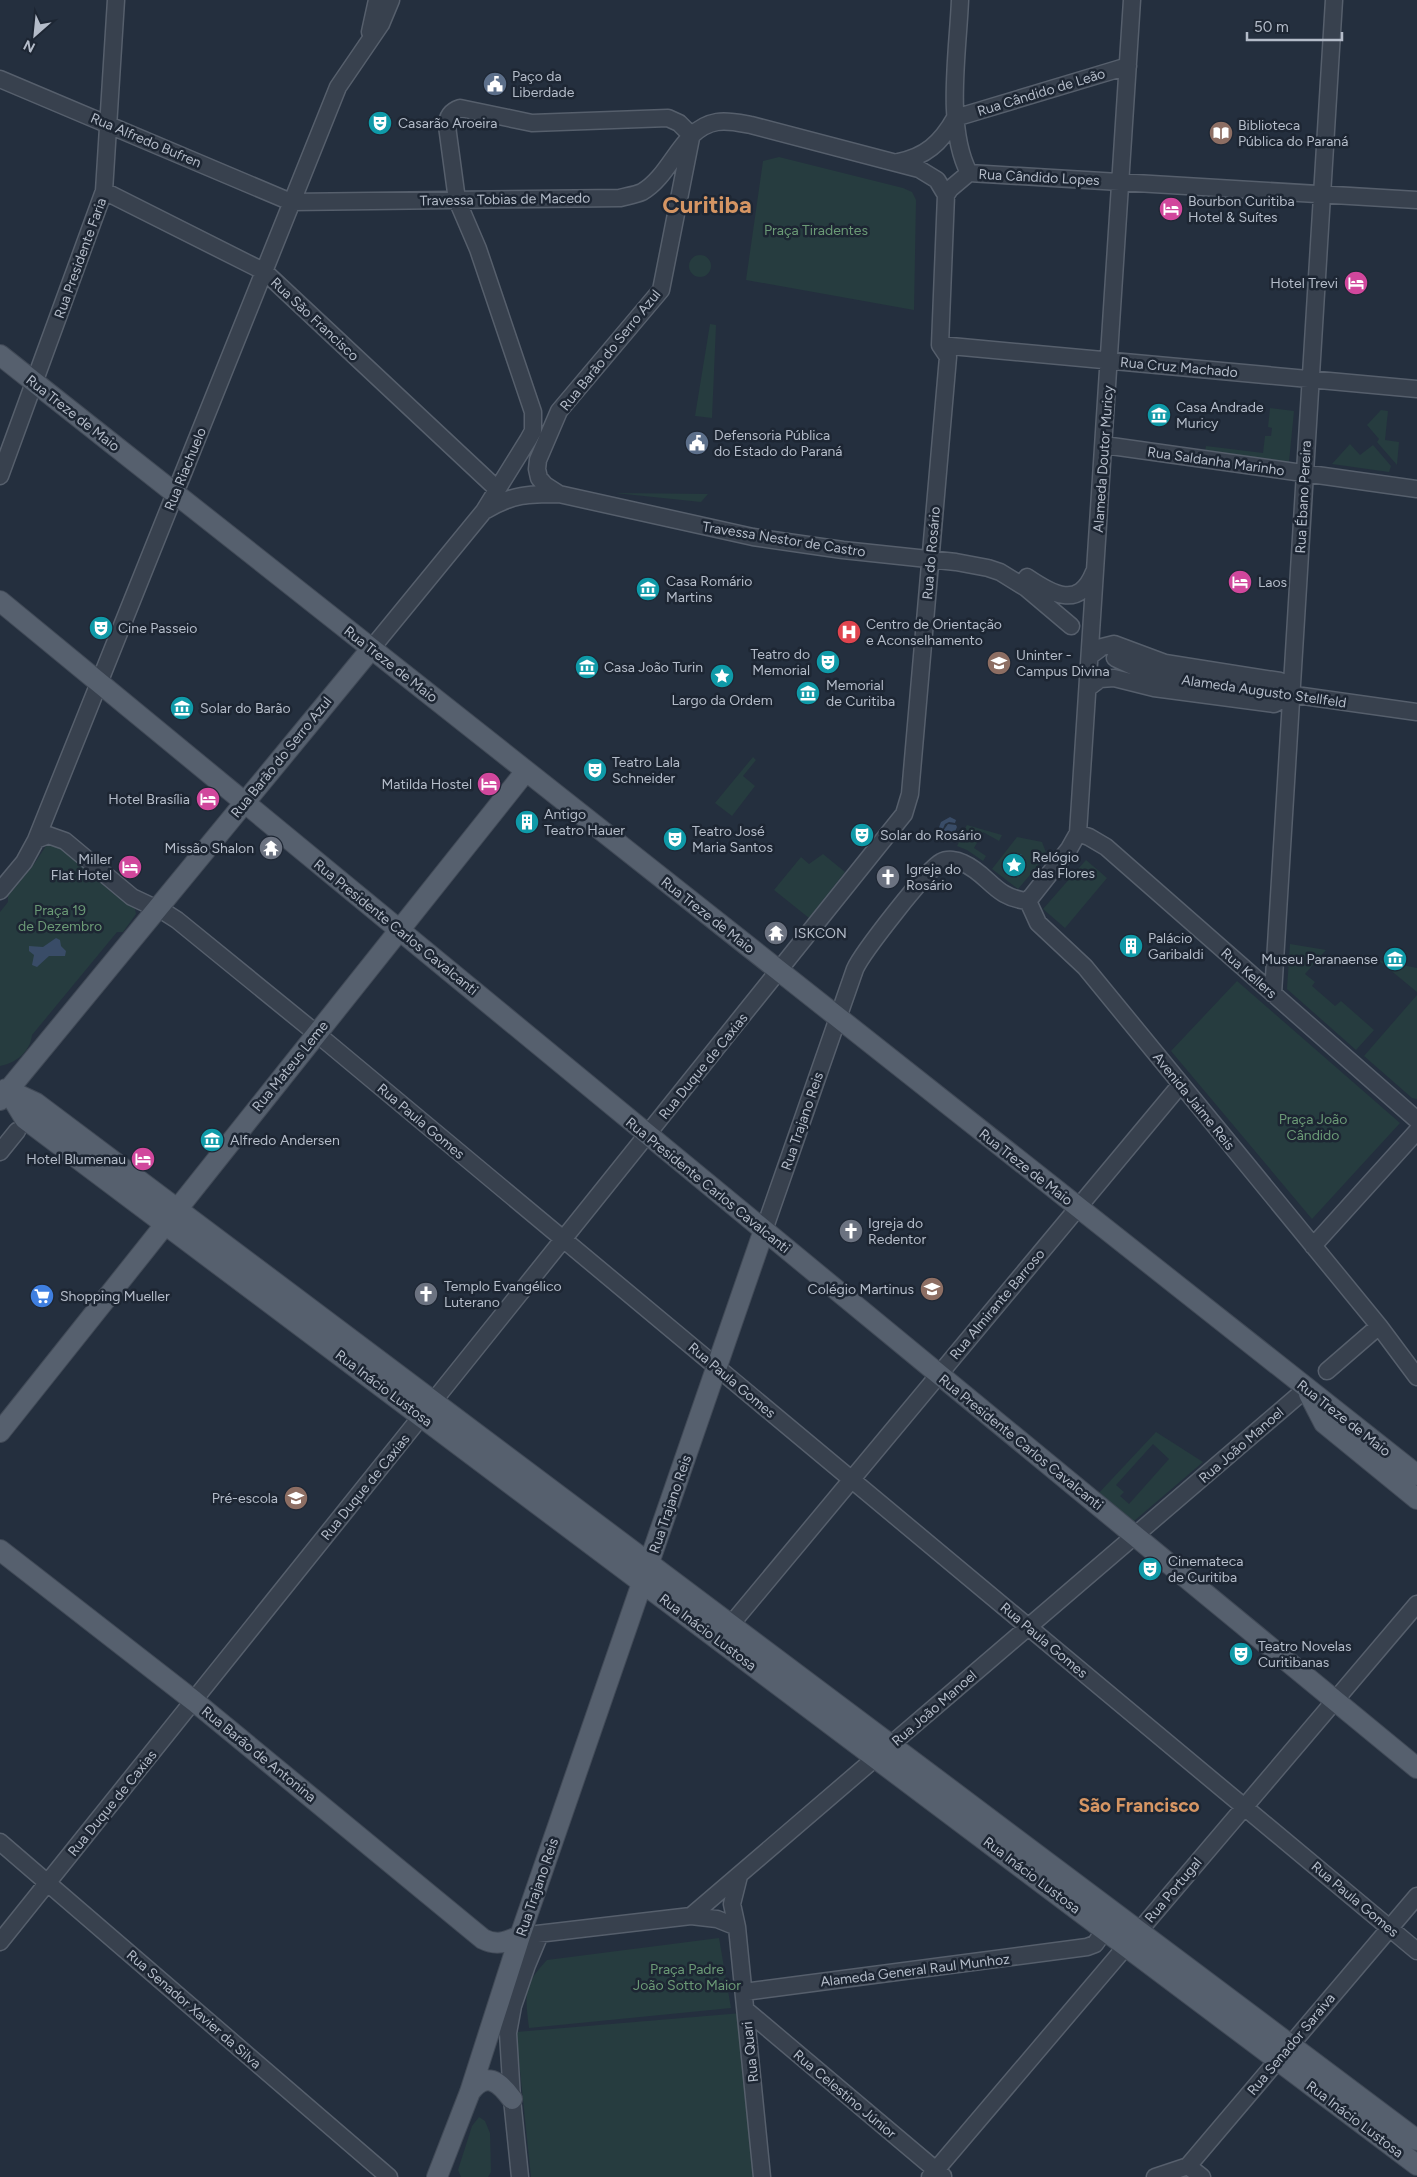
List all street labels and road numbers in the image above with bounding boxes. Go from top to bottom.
street label: Rua Cândido de Leão [975,65,1107,120]
street label: Rua Alfredo Bufren [88,109,204,172]
street label: Rua Cândido Lopes [978,166,1100,189]
street label: Travessa Tobias de Macedo [420,190,590,209]
street label: Rua Presidente Faria [51,196,110,321]
street label: Rua São Francisco [267,274,362,365]
street label: Rua Barão do Serro Azul [556,286,664,414]
street label: Rua Cruz Machado [1119,354,1238,381]
street label: Rua Treze de Maio [22,372,123,455]
street label: Alameda Doutor Muricy [1090,384,1117,533]
street label: Rua Riachuelo [161,425,210,513]
street label: Rua Ébano Pereira [1292,440,1315,554]
street label: Rua Saldanha Marinho [1146,443,1286,480]
street label: Rua do Rosário [919,506,944,600]
street label: Travessa Nestor de Castro [701,518,867,561]
street label: Rua Treze de Maio [340,623,441,706]
street label: Alameda Augusto Stellfeld [1180,671,1348,711]
street label: Rua Barão do Serro Azul [227,693,335,821]
street label: Rua Presidente Carlos Cavalcanti [310,856,481,999]
street label: Rua Treze de Maio [657,874,758,957]
street label: Rua Kellers [1217,945,1280,1002]
street label: Rua Duque de Caxias [655,1010,751,1123]
street label: Rua Mateus Leme [249,1017,332,1115]
street label: Avenida Jaime Reis [1149,1049,1238,1154]
street label: Rua Trajano Reis [778,1070,827,1172]
street label: Rua Paula Gomes [374,1080,468,1163]
street label: Rua Presidente Carlos Cavalcanti [622,1114,793,1257]
street label: Rua Treze de Maio [975,1126,1076,1209]
street label: Rua Almirante Barroso [946,1246,1049,1363]
street label: Rua Paula Gomes [685,1339,779,1422]
street label: Rua Inácio Lustosa [332,1346,436,1430]
street label: Rua Presidente Carlos Cavalcanti [935,1371,1106,1514]
street label: Rua Treze de Maio [1293,1377,1394,1460]
street label: Rua João Manoel [1195,1404,1287,1487]
street label: Rua Duque de Caxias [317,1431,413,1544]
street label: Rua Trajano Reis [646,1453,695,1555]
street label: Rua Inácio Lustosa [656,1590,760,1674]
street label: Rua Paula Gomes [997,1599,1091,1682]
street label: Rua João Manoel [888,1667,980,1750]
street label: Rua Barão de Antonina [198,1703,319,1806]
street label: Rua Duque de Caxias [64,1747,160,1860]
street label: Rua Inácio Lustosa [980,1833,1084,1917]
street label: Rua Trajano Reis [513,1836,562,1938]
street label: Rua Portugal [1141,1854,1205,1926]
street label: Rua Paula Gomes [1308,1858,1402,1941]
street label: Rua Senador Xavier da Silva [123,1946,264,2072]
street label: Alameda General Raul Munhoz [819,1950,1011,1991]
street label: Rua Senador Saraiva [1244,1990,1339,2099]
street label: Rua Quari [739,2021,762,2083]
street label: Rua Celestino Júnior [790,2046,900,2143]
street label: Rua Inácio Lustosa [1303,2077,1407,2161]

